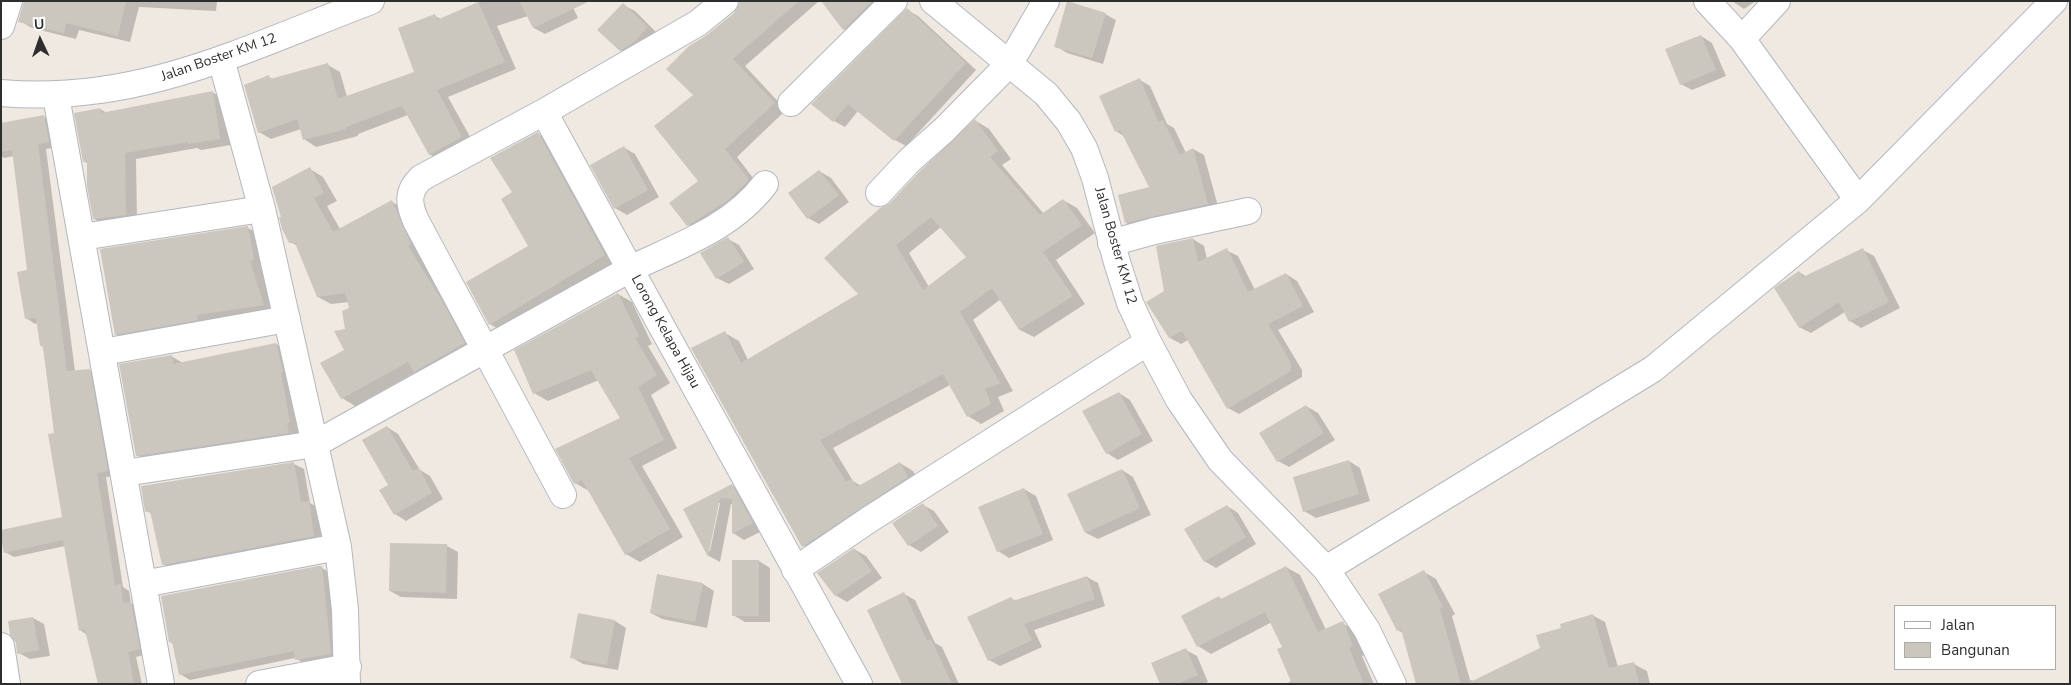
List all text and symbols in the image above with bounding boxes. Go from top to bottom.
north arrow [15,15,65,65]
text: U [34,15,45,34]
street label: Jalan Boster KM 12 [159,30,279,86]
street label: Jalan Boster KM 12 [1090,186,1140,306]
street label: Lorong Kelapa Hijau [627,272,703,392]
legend [1894,605,2056,670]
text: Jalan [1941,615,1975,635]
text: Bangunan [1941,640,2010,660]

